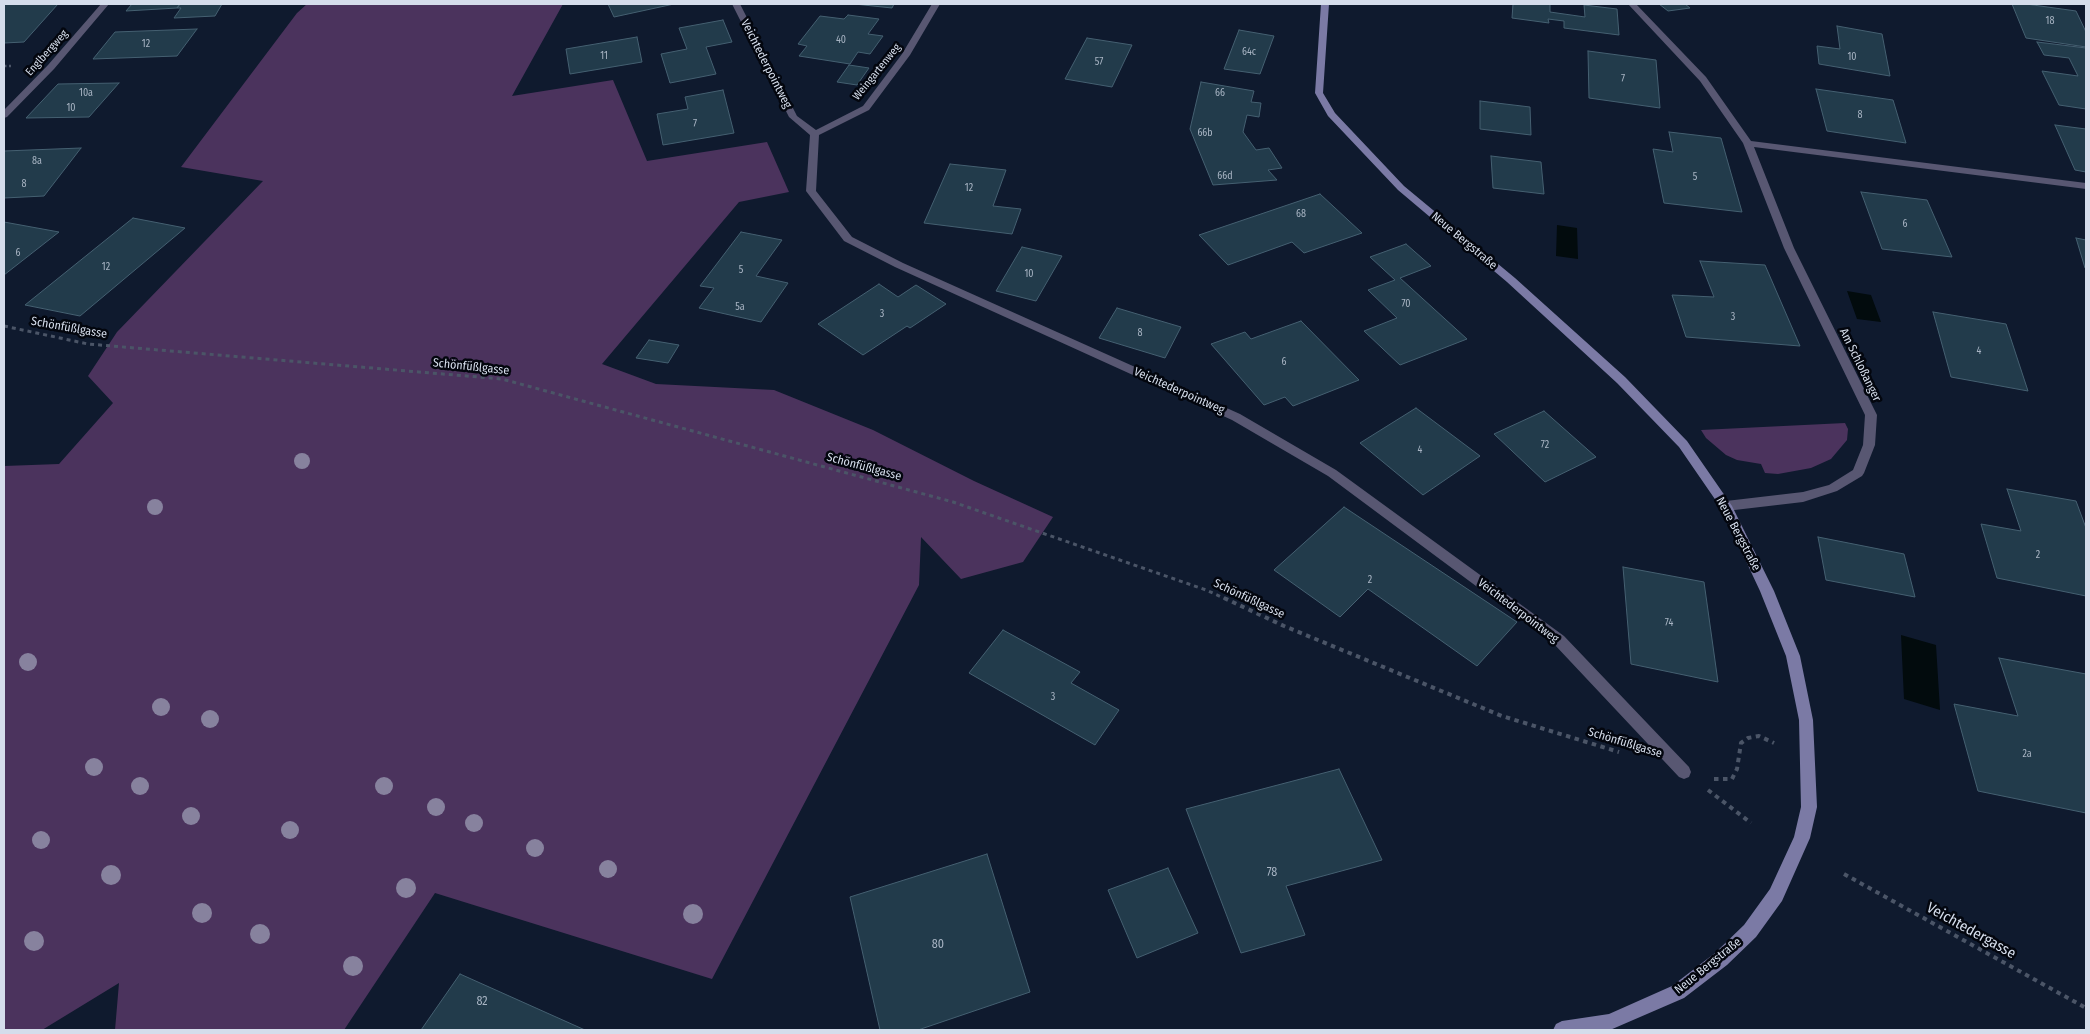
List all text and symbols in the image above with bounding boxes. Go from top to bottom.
house number: 18 [2046,15,2054,27]
street label: Veichtederpointweg [737,17,795,111]
street label: Englbergweg [23,27,71,79]
house number: 40 [836,34,846,46]
house number: 12 [142,38,150,50]
street label: Weingartenweg [850,41,904,103]
house number: 64c [1242,46,1256,58]
house number: 11 [600,50,608,62]
house number: 10 [1847,51,1857,63]
house number: 57 [1095,56,1103,68]
house number: 7 [1621,73,1625,85]
house number: 10a [79,87,93,99]
house number: 66 [1215,87,1225,99]
house number: 10 [66,102,76,114]
house number: 8 [1858,109,1862,121]
house number: 7 [693,118,697,130]
house number: 66b [1197,127,1213,139]
house number: 8a [32,155,42,167]
house number: 66d [1217,170,1233,182]
house number: 5 [1693,171,1697,183]
house number: 8 [22,178,26,190]
house number: 12 [965,182,973,194]
house number: 68 [1296,208,1306,220]
street label: Neue Bergstraße [1428,209,1500,273]
house number: 6 [1903,218,1907,230]
house number: 6 [16,247,20,259]
house number: 12 [102,261,110,273]
house number: 5 [739,264,743,276]
house number: 10 [1024,268,1034,280]
house number: 70 [1401,298,1411,310]
house number: 5a [735,301,745,313]
house number: 3 [880,308,884,320]
house number: 3 [1731,311,1735,323]
street label: Schönfüßlgasse [30,314,108,342]
street label: Am Schloßanger [1836,326,1884,404]
house number: 8 [1138,327,1142,339]
house number: 4 [1977,345,1981,357]
street label: Schönfüßlgasse [432,356,510,378]
house number: 6 [1282,356,1286,368]
street label: Veichtederpointweg [1131,365,1227,417]
house number: 72 [1541,439,1549,451]
house number: 4 [1418,444,1422,456]
street label: Schönfüßlgasse [825,450,903,484]
street label: Neue Bergstraße [1713,495,1763,573]
house number: 2 [2036,549,2040,561]
house number: 2 [1368,574,1372,586]
street label: Schönfüßlgasse [1211,576,1287,622]
street label: Veichtederpointweg [1475,576,1561,646]
house number: 74 [1665,617,1673,629]
house number: 3 [1051,691,1055,703]
street label: Schönfüßlgasse [1586,725,1664,761]
house number: 2a [2022,748,2032,760]
house number: 78 [1267,866,1277,880]
street label: Veichtedergasse [1923,899,2019,963]
street label: Neue Bergstraße [1672,935,1744,997]
house number: 80 [932,938,944,952]
house number: 82 [476,995,488,1009]

